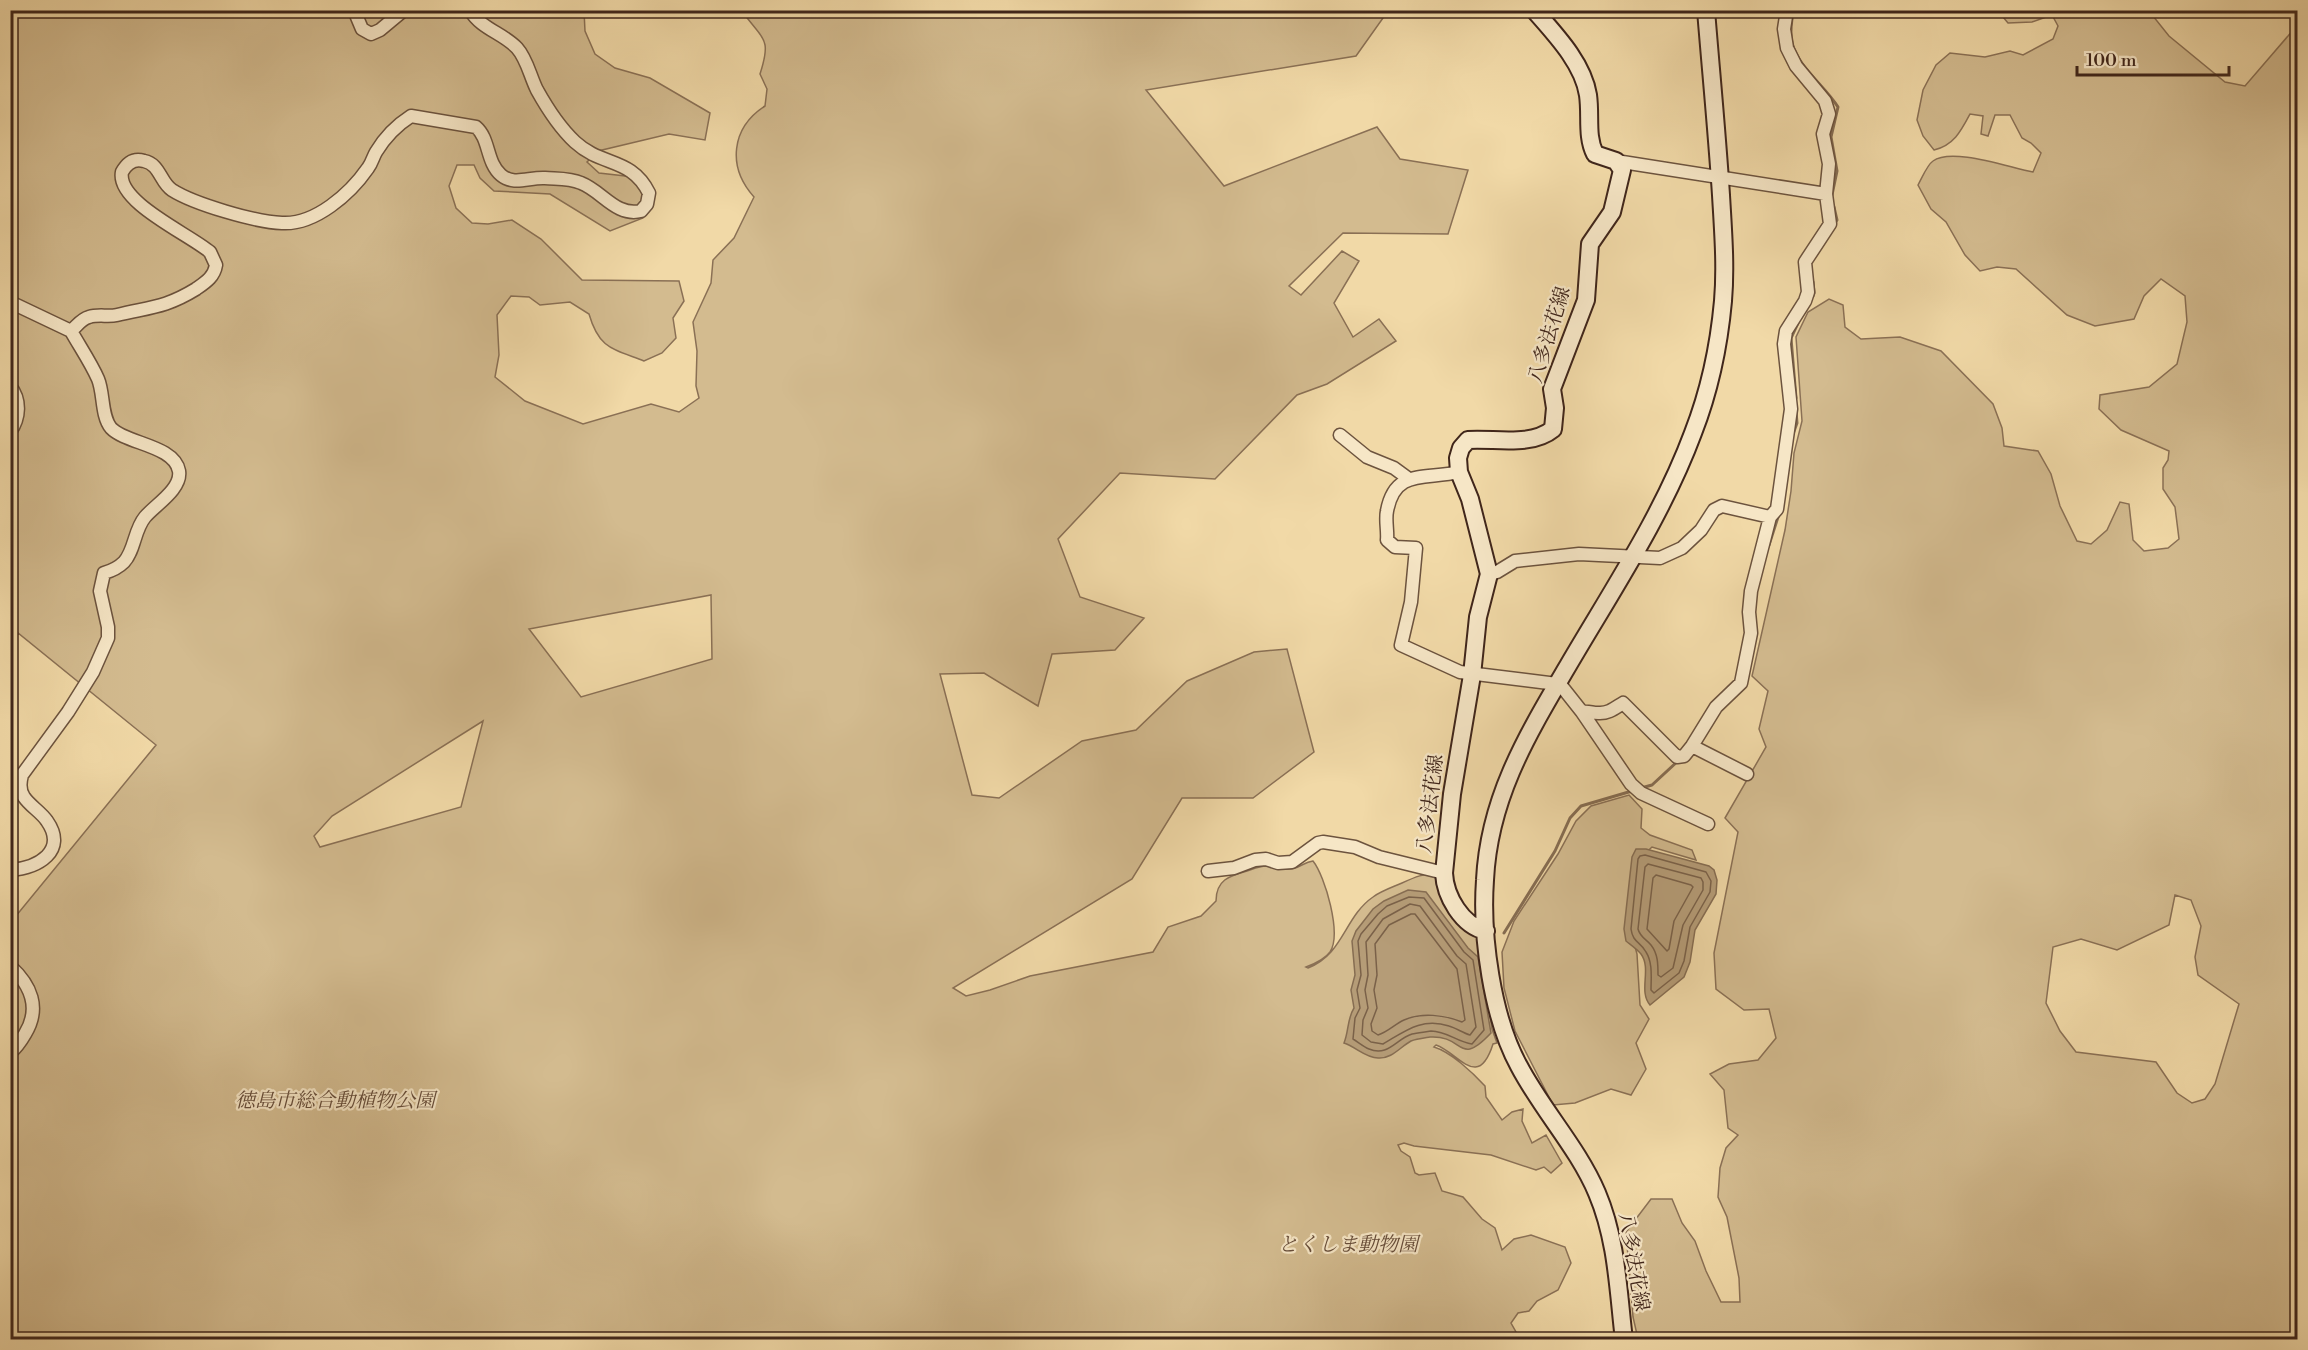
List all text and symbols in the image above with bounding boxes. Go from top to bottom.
scale bar [2077,39,2228,77]
text: 100 m [2086,49,2137,72]
street label: 八多法花線 [1523,284,1577,386]
street label: 八多法花線 [1412,753,1450,855]
park label: 徳島市総合動植物公園 [235,1089,438,1114]
street label: 八多法花線 [1612,1211,1654,1313]
park label: とくしま動物園 [1278,1233,1421,1258]

